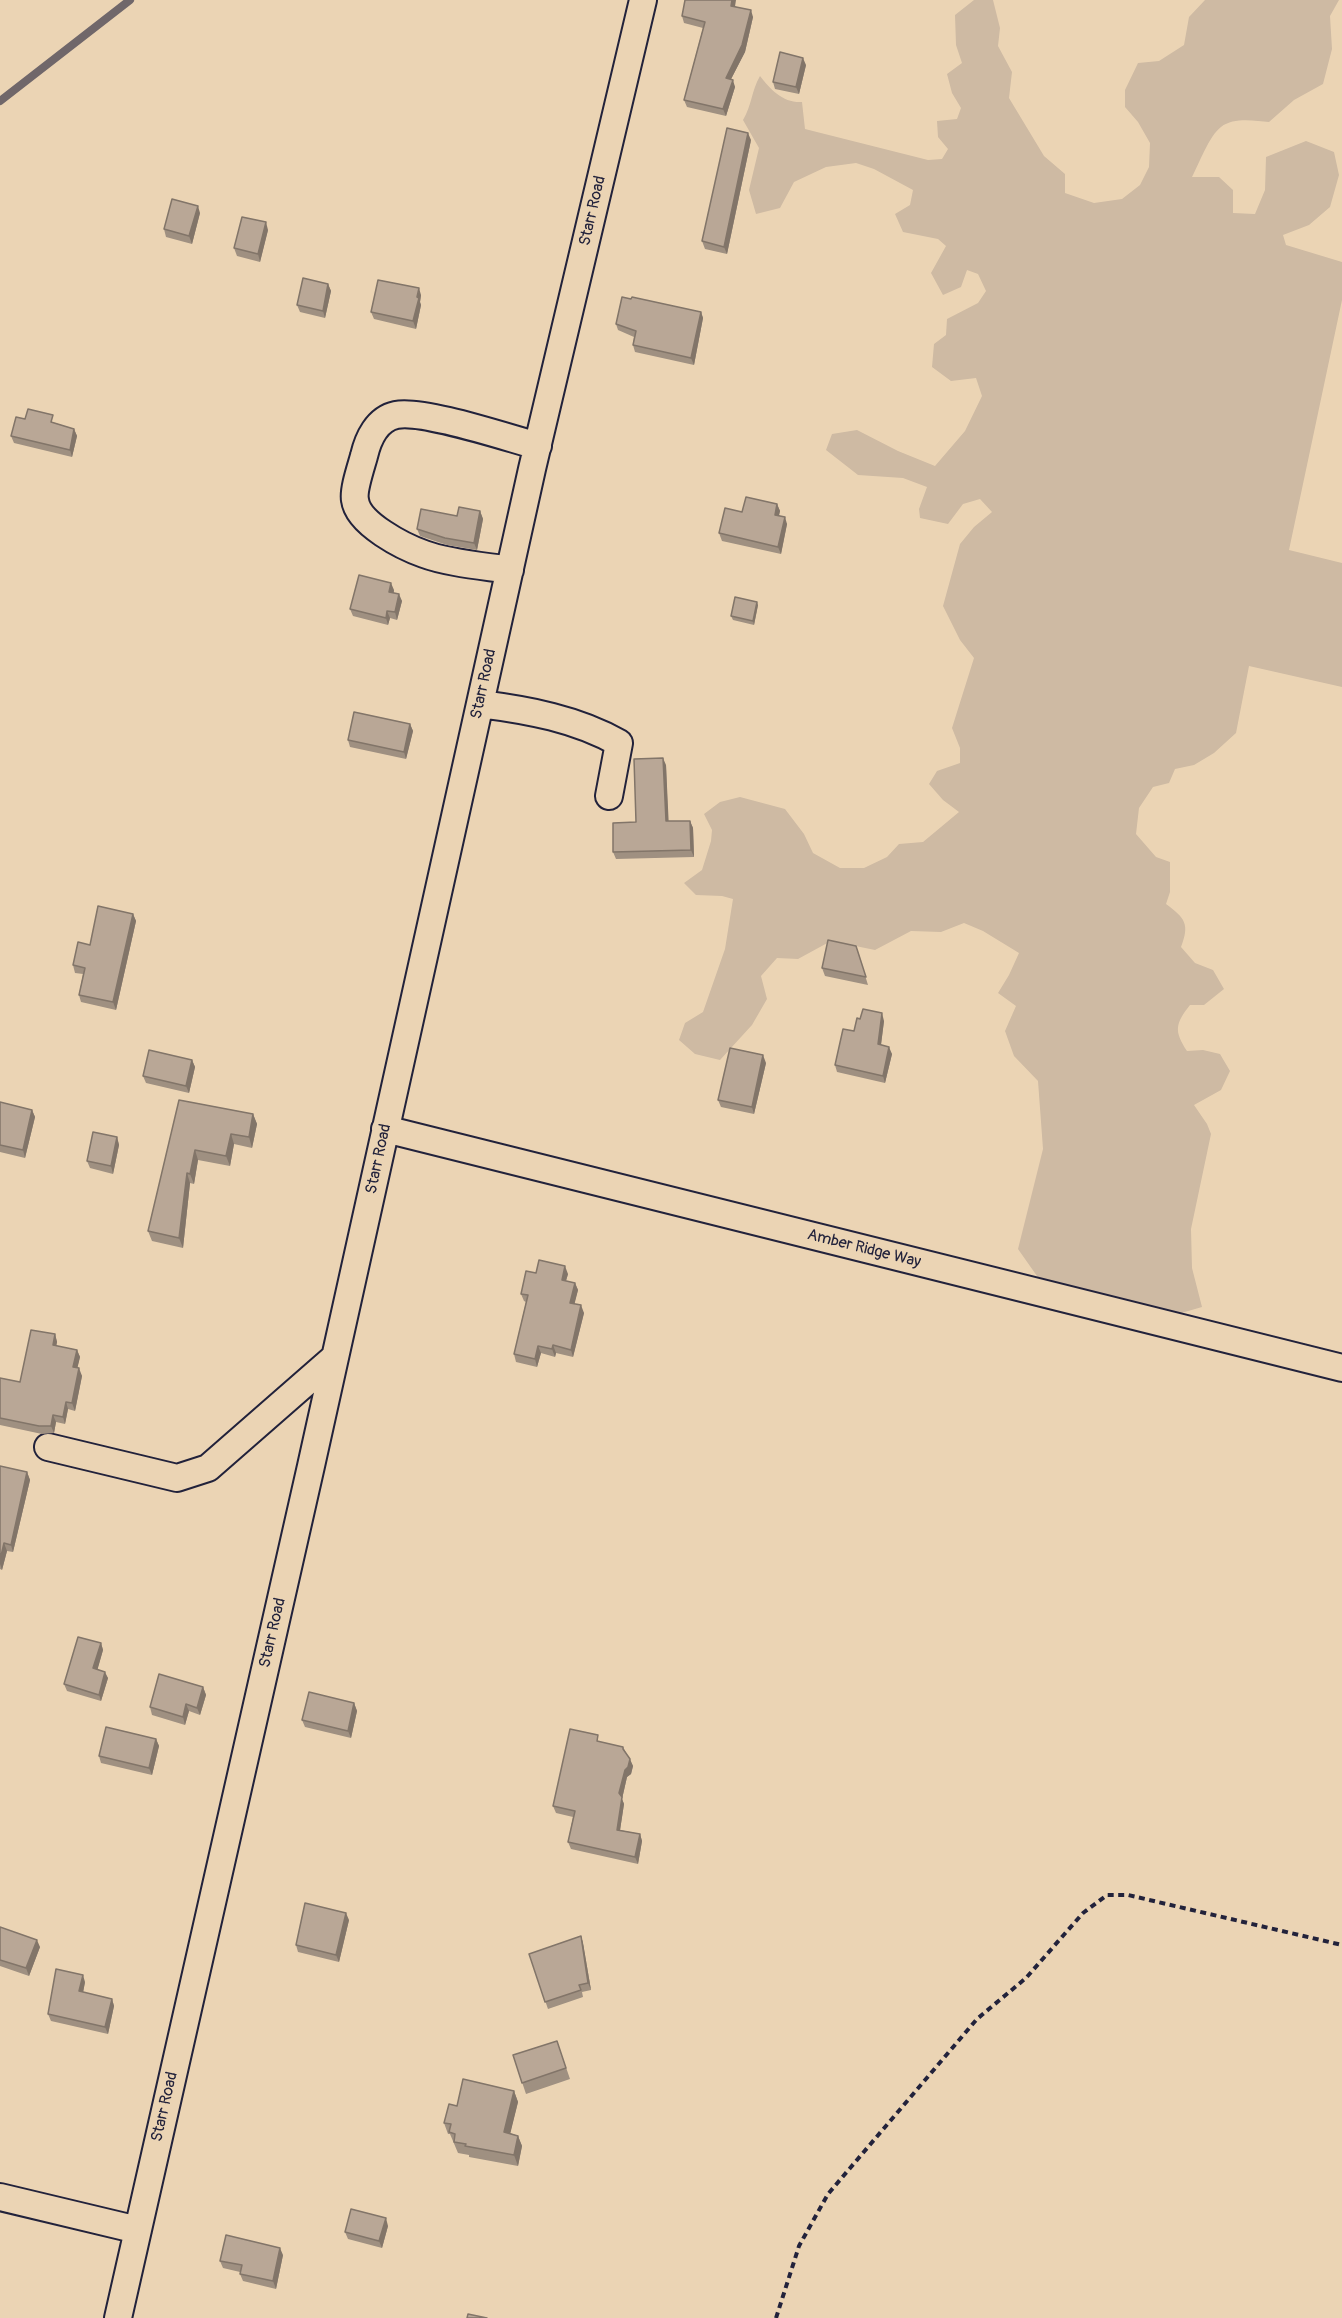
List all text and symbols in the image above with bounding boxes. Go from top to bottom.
street label: Starr Road [576,174,610,248]
street label: Starr Road [467,647,501,721]
street label: Starr Road [362,1122,396,1196]
street label: Amber Ridge Way [805,1226,923,1272]
street label: Starr Road [256,1596,290,1670]
street label: Starr Road [148,2070,182,2144]

